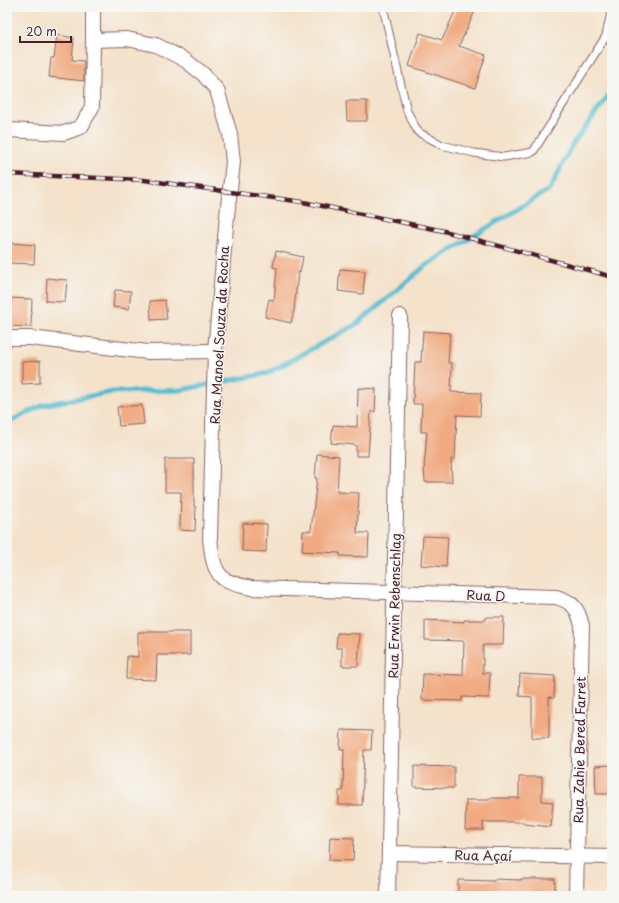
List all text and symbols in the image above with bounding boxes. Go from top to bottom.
scale bar [20,18,71,44]
text: 20 m [26,22,57,40]
street label: Rua Manoel Souza da Rocha [205,245,233,425]
street label: Rua Erwin Rebenschlag [383,533,405,679]
street label: Rua D [466,585,506,605]
street label: Rua Zahie Bered Farret [568,676,590,824]
street label: Rua Açaí [454,845,512,865]

